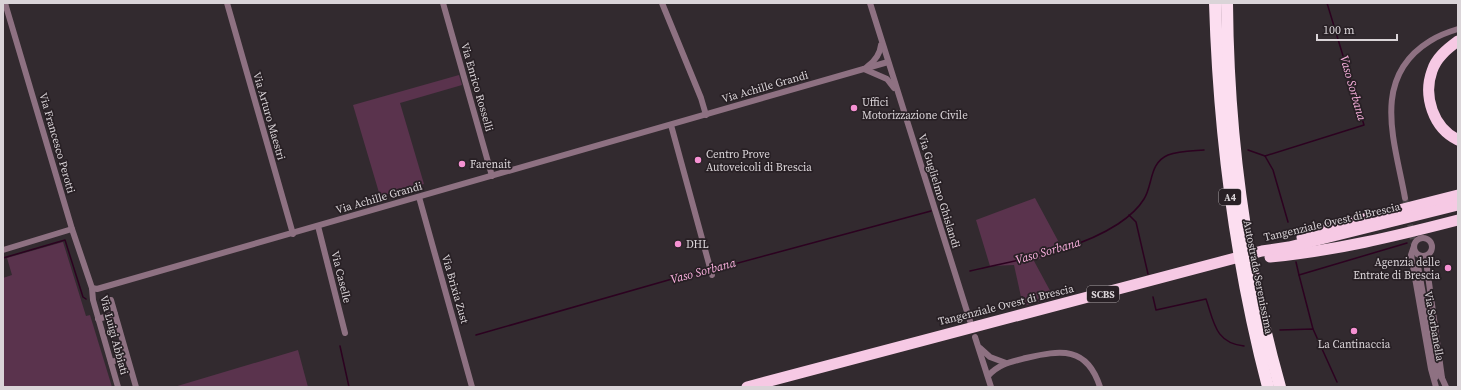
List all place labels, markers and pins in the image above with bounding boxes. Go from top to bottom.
place label: Uffici Motorizzazione Civile [862,95,968,123]
marker: Uffici Motorizzazione Civile [849,103,859,113]
place label: Centro Prove Autoveicoli di Brescia [706,147,812,175]
marker: Centro Prove Autoveicoli di Brescia [693,155,703,165]
place label: Farenait [470,157,511,172]
marker: Farenait [457,159,467,169]
place label: DHL [686,237,709,252]
marker: DHL [673,239,683,249]
place label: Agenzia delle Entrate di Brescia [1353,255,1440,283]
marker: Agenzia delle Entrate di Brescia [1443,263,1453,273]
marker: La Cantinaccia [1349,326,1359,336]
place label: La Cantinaccia [1318,337,1391,352]

